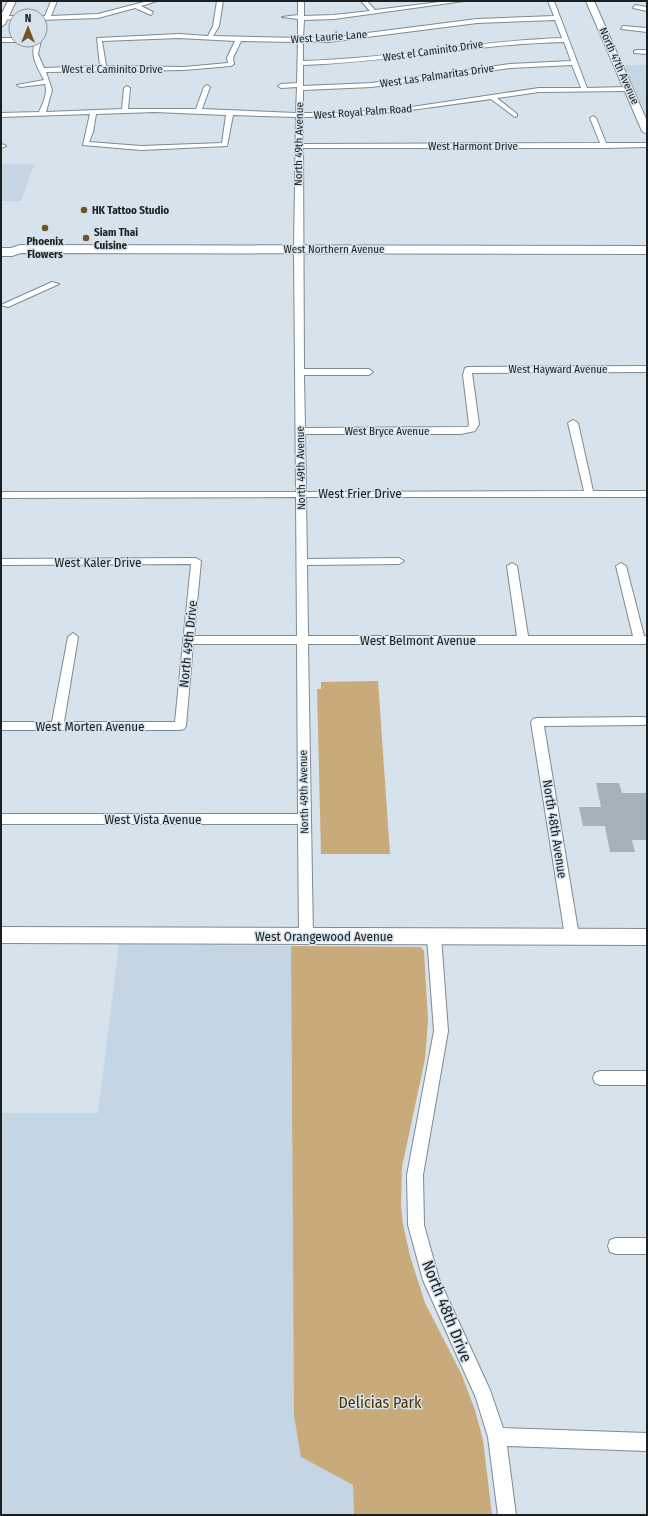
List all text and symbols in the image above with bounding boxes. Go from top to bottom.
north arrow [8,8,48,48]
text: N [25,12,31,25]
street label: North 47th Avenue [596,25,642,107]
street label: West Laurie Lane [290,28,368,46]
street label: West el Caminito Drive [382,38,484,64]
street label: West Las Palmaritas Drive [379,62,495,90]
street label: West el Caminito Drive [61,63,163,76]
street label: North 49th Avenue [292,102,306,186]
street label: West Royal Palm Road [313,102,413,122]
street label: West Harmont Drive [428,140,518,153]
place label: HK Tattoo Studio [92,204,169,217]
marker: HK Tattoo Studio [79,205,89,215]
marker: Phoenix Flowers [40,223,50,233]
place label: Siam Thai Cuisine [94,226,138,252]
marker: Siam Thai Cuisine [81,233,91,243]
place label: Phoenix Flowers [27,235,64,261]
street label: West Northern Avenue [284,243,384,256]
street label: West Hayward Avenue [509,363,607,376]
street label: West Bryce Avenue [345,425,429,438]
street label: North 49th Avenue [294,426,308,510]
street label: West Frier Drive [318,486,402,501]
street label: West Kaler Drive [55,555,141,570]
street label: North 49th Drive [176,600,200,688]
street label: West Belmont Avenue [360,633,476,648]
street label: West Morten Avenue [36,719,144,734]
street label: North 49th Avenue [297,750,311,834]
street label: North 48th Avenue [540,779,570,879]
street label: West Vista Avenue [105,812,201,827]
street label: West Orangewood Avenue [255,929,393,944]
street label: North 48th Drive [418,1257,476,1365]
park label: Delicias Park [338,1393,422,1412]

